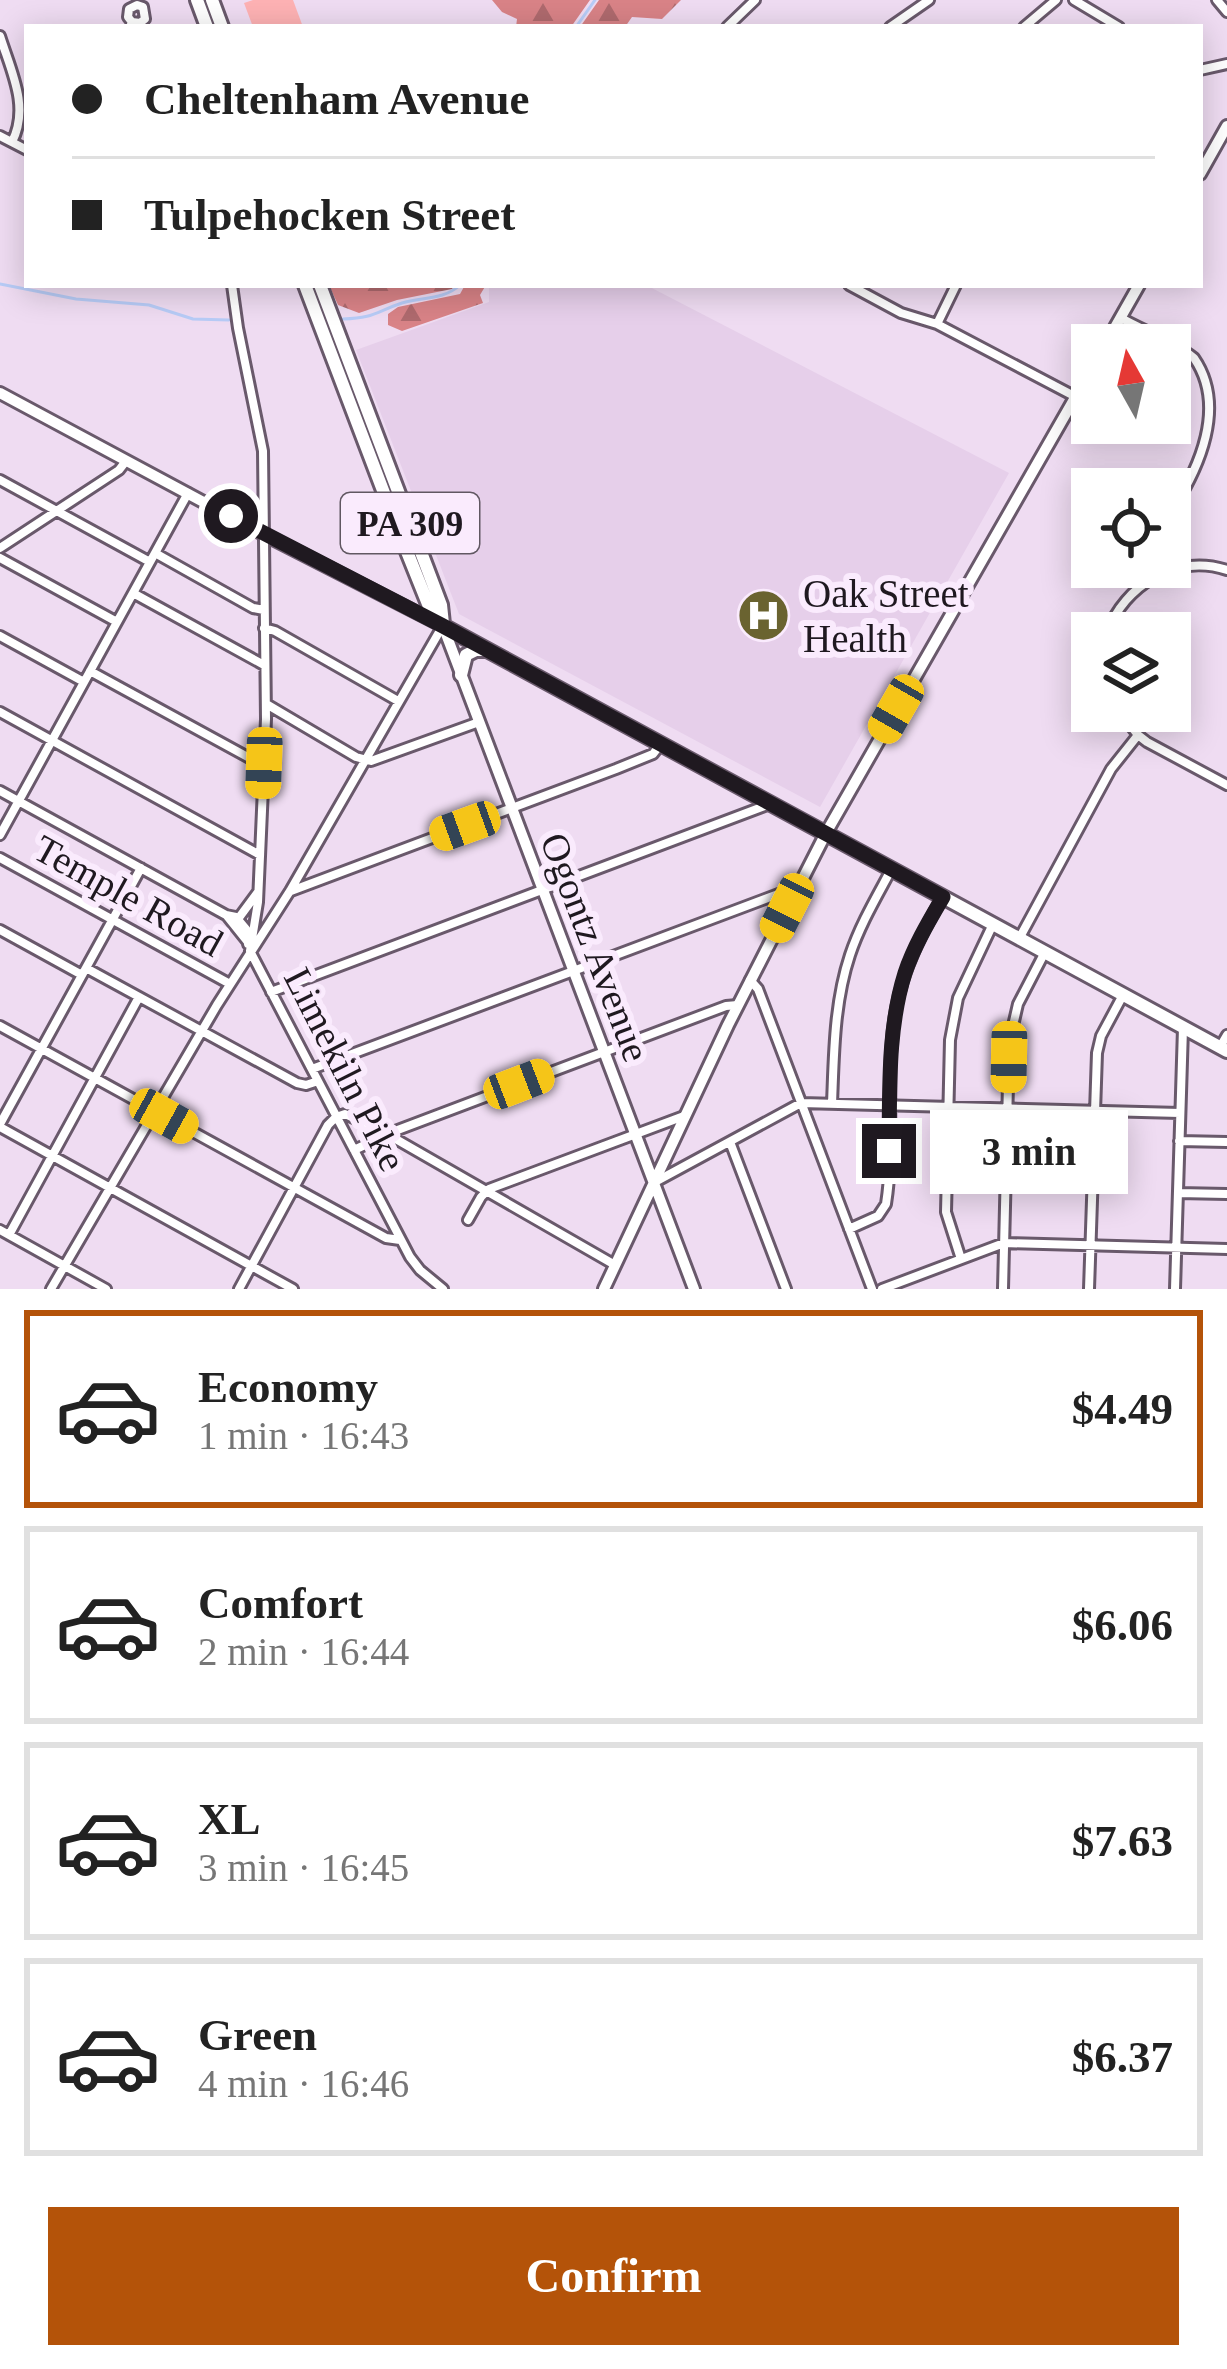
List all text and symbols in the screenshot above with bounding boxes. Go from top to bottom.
text: Cheltenham Avenue [144,74,529,124]
text: Tulpehocken Street [144,190,515,240]
north arrow [1071,324,1191,444]
map controls [1071,324,1191,732]
button: locate [1071,468,1191,588]
route start [204,489,258,543]
road number: PA 309 [341,493,479,553]
place label: Oak Street Health [803,572,969,660]
hospital icon: Oak Street Health [736,587,792,643]
button: layers [1071,612,1191,732]
car [862,669,930,749]
car [245,726,283,800]
car [425,797,505,855]
street label: Temple Road [27,826,231,966]
street label: Ogontz Avenue [531,827,659,1068]
car [755,868,819,948]
street label: Limekiln Pike [276,961,415,1178]
car [990,1021,1028,1093]
car [479,1054,559,1114]
car [124,1083,204,1149]
callout: 3 min [931,1109,1129,1193]
route end [862,1124,916,1178]
text: 3 min [982,1130,1076,1173]
icon: car [54,1355,162,1463]
text: Economy [198,1362,378,1412]
text: $4.49 [1072,1384,1173,1434]
text: 1 min · 16:43 [198,1414,409,1457]
icon: car [54,1571,162,1679]
text: Comfort [198,1578,363,1628]
text: $6.06 [1072,1600,1173,1650]
text: 2 min · 16:44 [198,1630,409,1673]
icon: car [54,1787,162,1895]
text: XL [198,1794,261,1844]
text: $7.63 [1072,1816,1173,1866]
text: 3 min · 16:45 [198,1846,409,1889]
icon: car [54,2003,162,2111]
text: Green [198,2010,317,2060]
text: $6.37 [1072,2032,1173,2082]
text: 4 min · 16:46 [198,2062,409,2105]
button: Confirm [48,2207,1179,2345]

